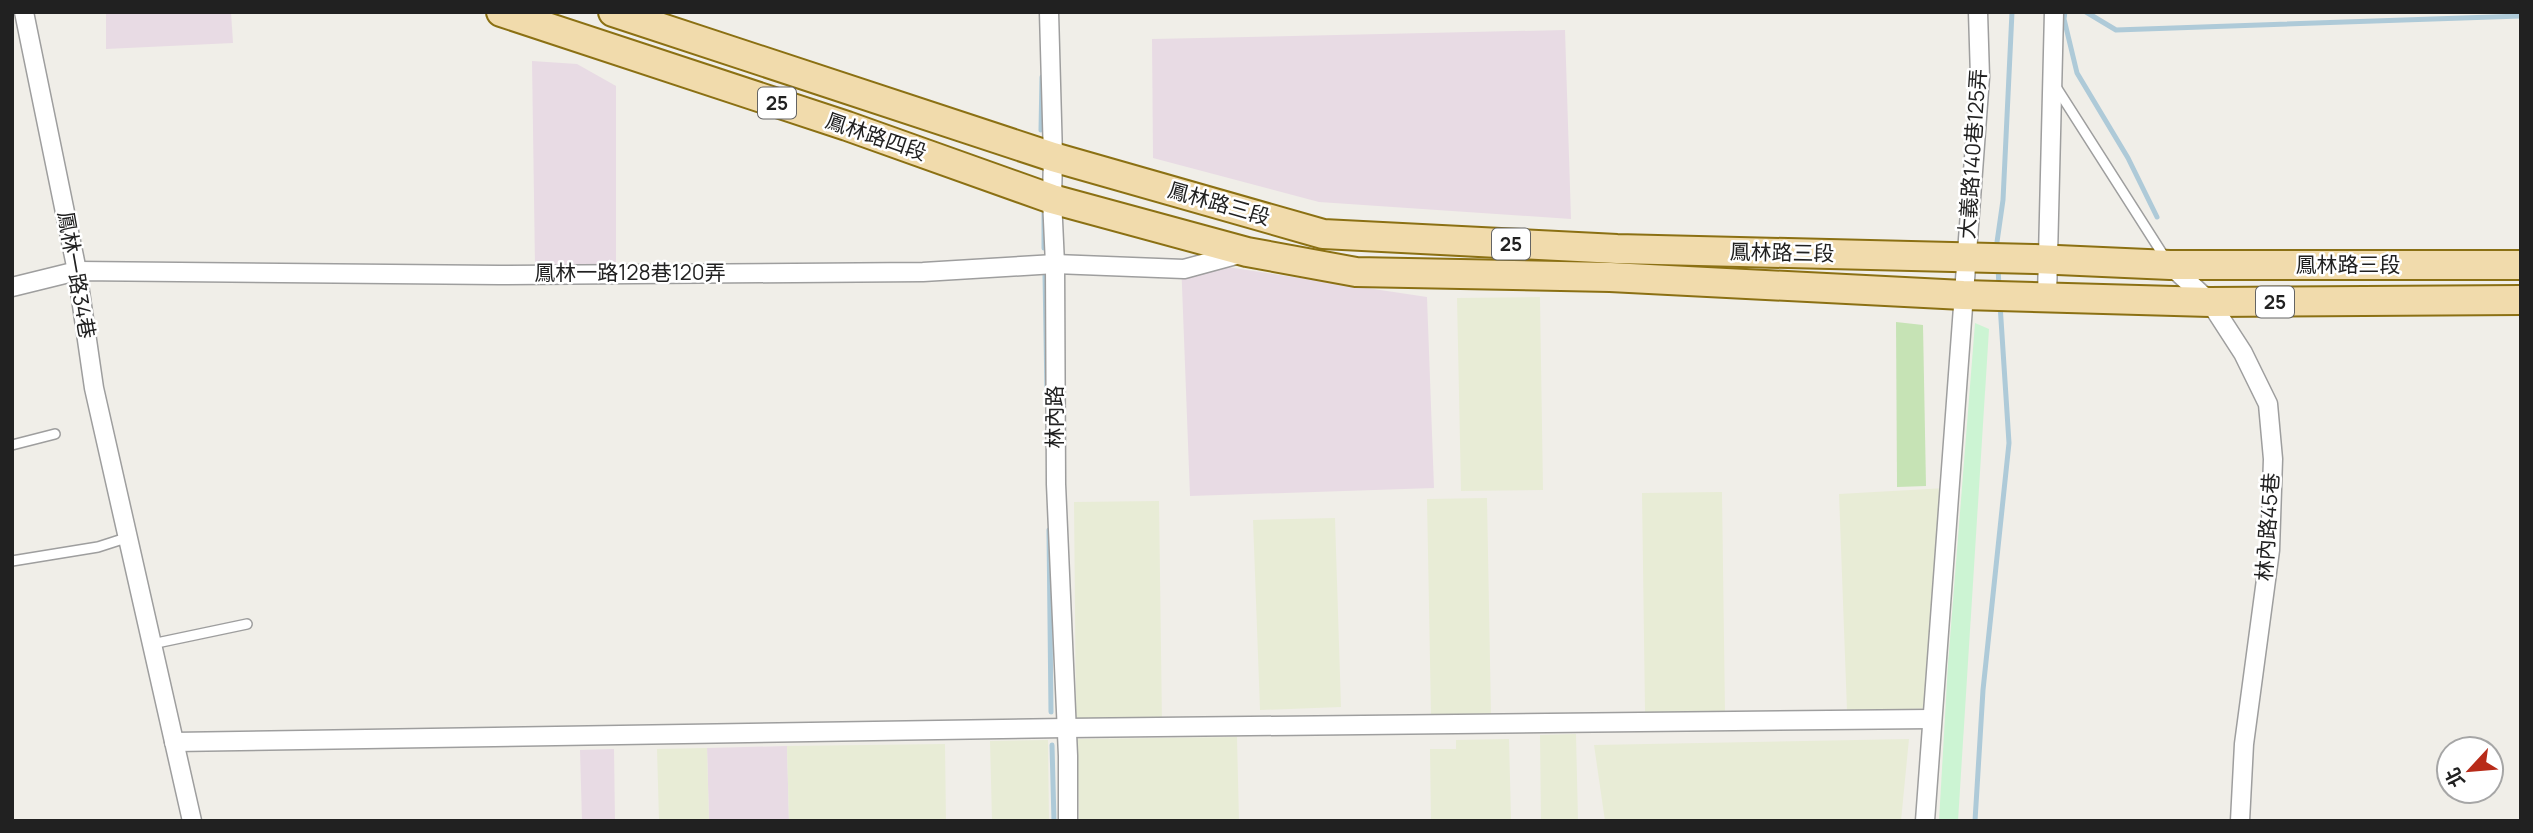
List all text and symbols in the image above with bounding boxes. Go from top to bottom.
street label: 大義路140巷125弄 [1952,68,1992,240]
road number: 25 [758,88,796,118]
street label: 鳳林路四段 [822,106,931,166]
street label: 鳳林路三段 [1165,175,1274,231]
street label: 鳳林一路34巷 [52,209,102,341]
road number: 25 [1492,228,1530,260]
street label: 鳳林路三段 [1729,237,1835,267]
street label: 鳳林路三段 [2296,250,2401,278]
street label: 鳳林一路128巷120弄 [534,258,726,286]
road number: 25 [2256,286,2294,318]
street label: 林內路 [1040,386,1068,449]
street label: 林內路45巷 [2249,472,2285,582]
north arrow [2435,735,2505,805]
text: 北 [2439,763,2471,792]

